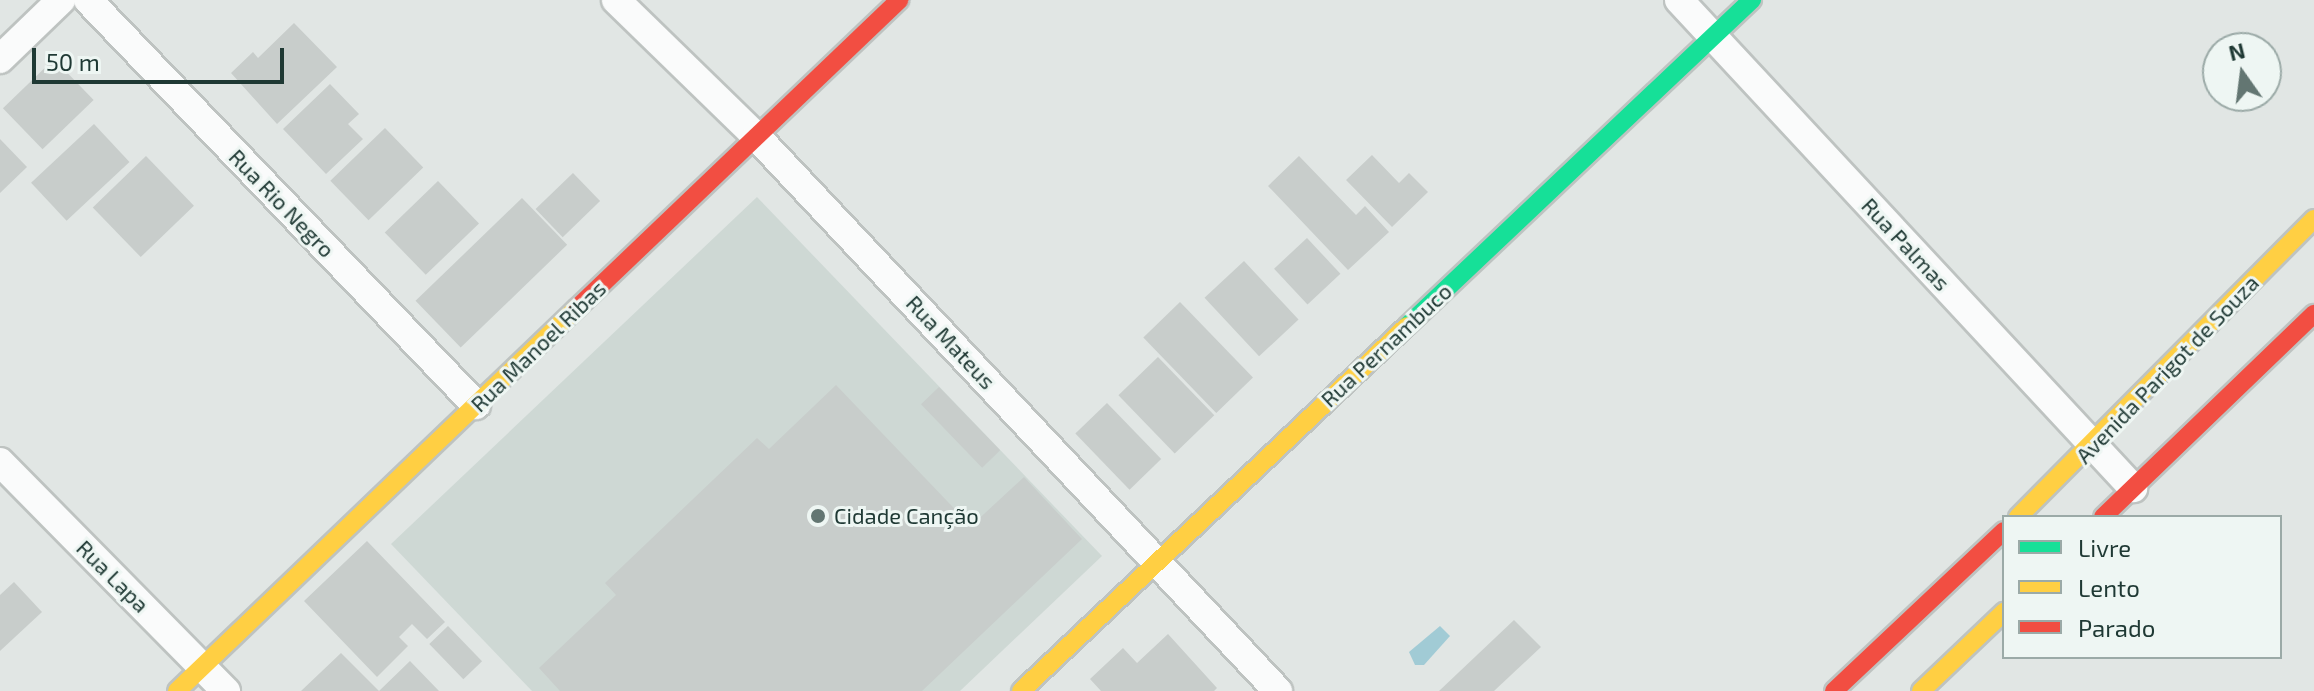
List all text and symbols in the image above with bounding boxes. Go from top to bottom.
scale bar [36,32,288,82]
north arrow [2202,32,2282,112]
text: N [2226,36,2248,65]
text: 50 m [46,47,100,76]
street label: Rua Rio Negro [224,143,340,263]
street label: Rua Palmas [1856,192,1956,296]
street label: Avenida Parigot de Souza [2070,269,2264,469]
street label: Rua Manoel Ribas [465,275,611,417]
street label: Rua Pernambuco [1315,278,1457,412]
street label: Rua Mateus [901,290,1001,394]
place label: Cidade Canção [834,503,979,529]
marker: Cidade Canção [809,507,827,525]
legend [2002,515,2282,659]
text: Livre [2078,533,2131,562]
street label: Rua Lapa [71,534,155,618]
text: Lento [2078,573,2140,602]
text: Parado [2078,613,2155,642]

